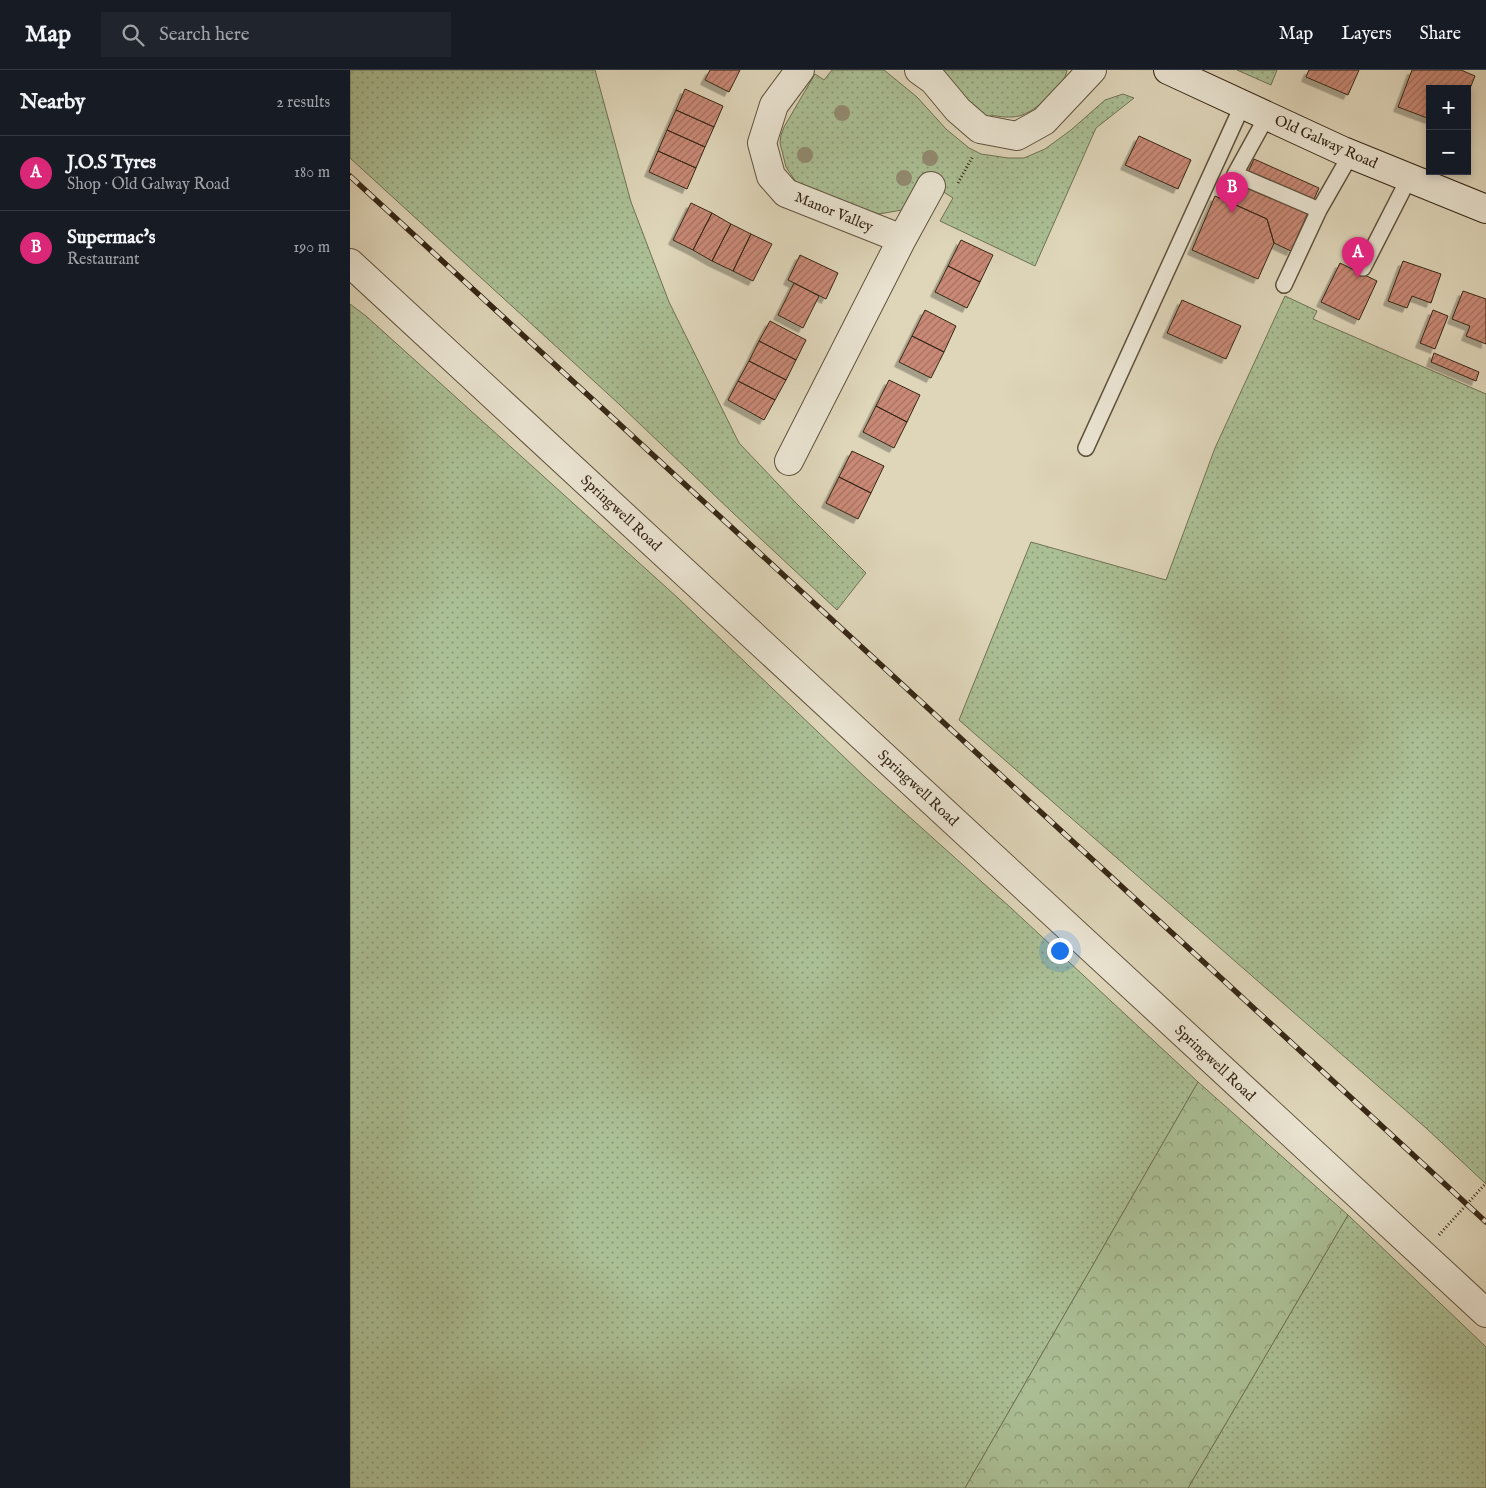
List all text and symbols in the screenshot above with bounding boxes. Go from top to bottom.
search box [101,12,451,57]
text: Map [25,19,71,50]
icon: search [119,21,147,49]
text: Search here [159,23,250,47]
text: Map [1279,23,1313,46]
text: Layers [1341,23,1392,46]
text: Share [1420,23,1461,46]
map controls [1426,85,1471,175]
button: + [1426,85,1471,130]
text: Nearby [20,89,85,116]
text: 2 results [276,93,330,113]
street label: Old Galway Road [1272,111,1381,174]
button: − [1426,130,1471,175]
text: J.O.S Tyres [67,151,156,175]
text: A [31,163,41,183]
text: 180 m [294,163,330,183]
pin: B [1216,172,1248,213]
text: Shop · Old Galway Road [67,175,230,195]
street label: Manor Valley [792,188,877,237]
text: Supermac's [67,226,155,250]
pin: A [1342,237,1374,278]
text: B [31,238,41,258]
text: 190 m [293,238,330,258]
text: Restaurant [67,250,140,270]
street label: Springwell Road [577,471,666,556]
street label: Springwell Road [874,746,963,831]
your location [1047,938,1073,964]
street label: Springwell Road [1171,1021,1260,1106]

